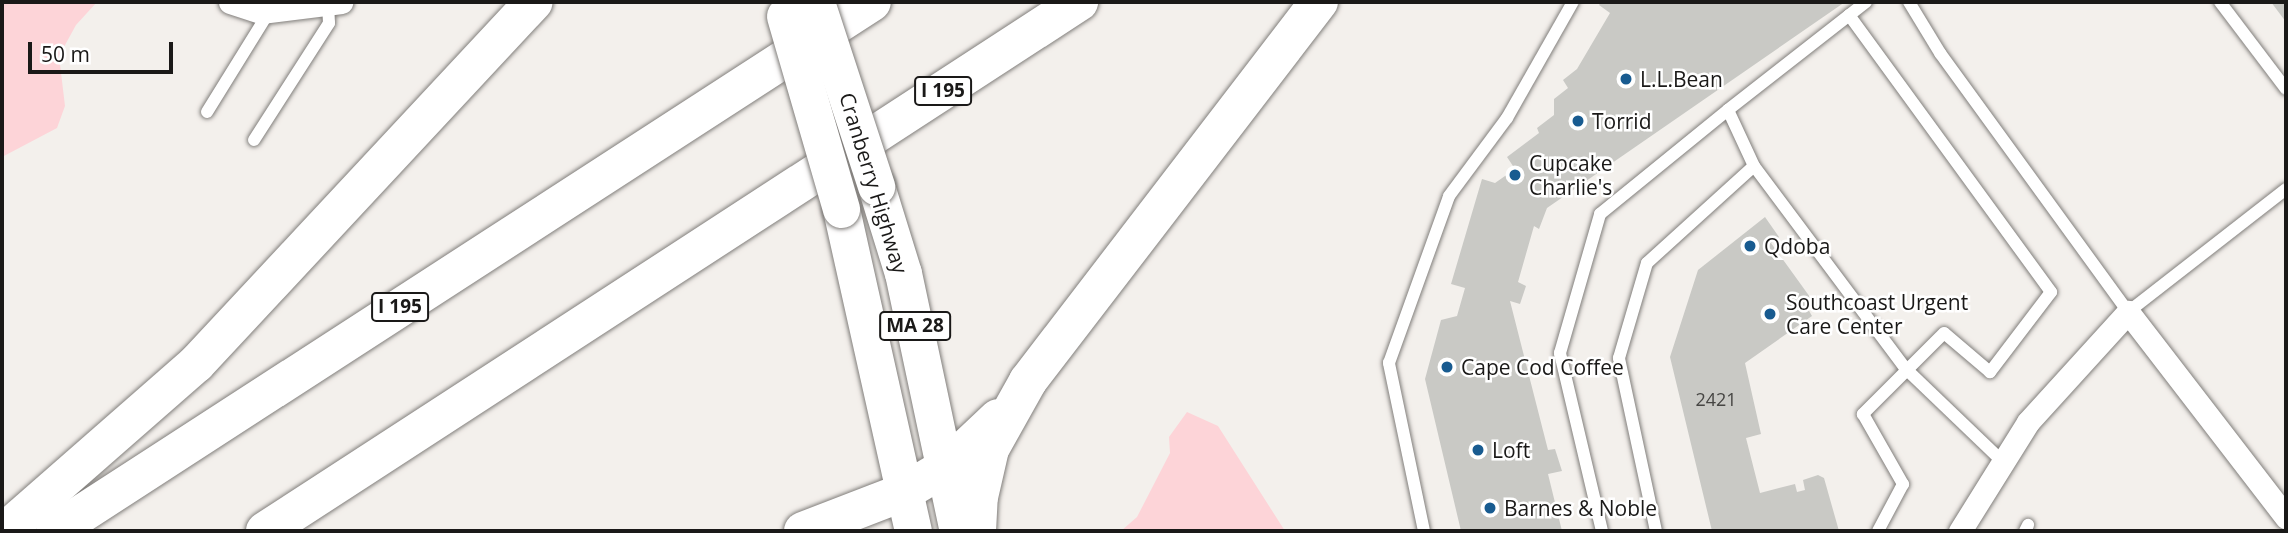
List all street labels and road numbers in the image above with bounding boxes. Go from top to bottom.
road number: I 195 [913,76,973,106]
street label: Cranberry Highway [835,90,913,276]
road number: I 195 [370,292,430,322]
road number: MA 28 [878,310,952,342]

